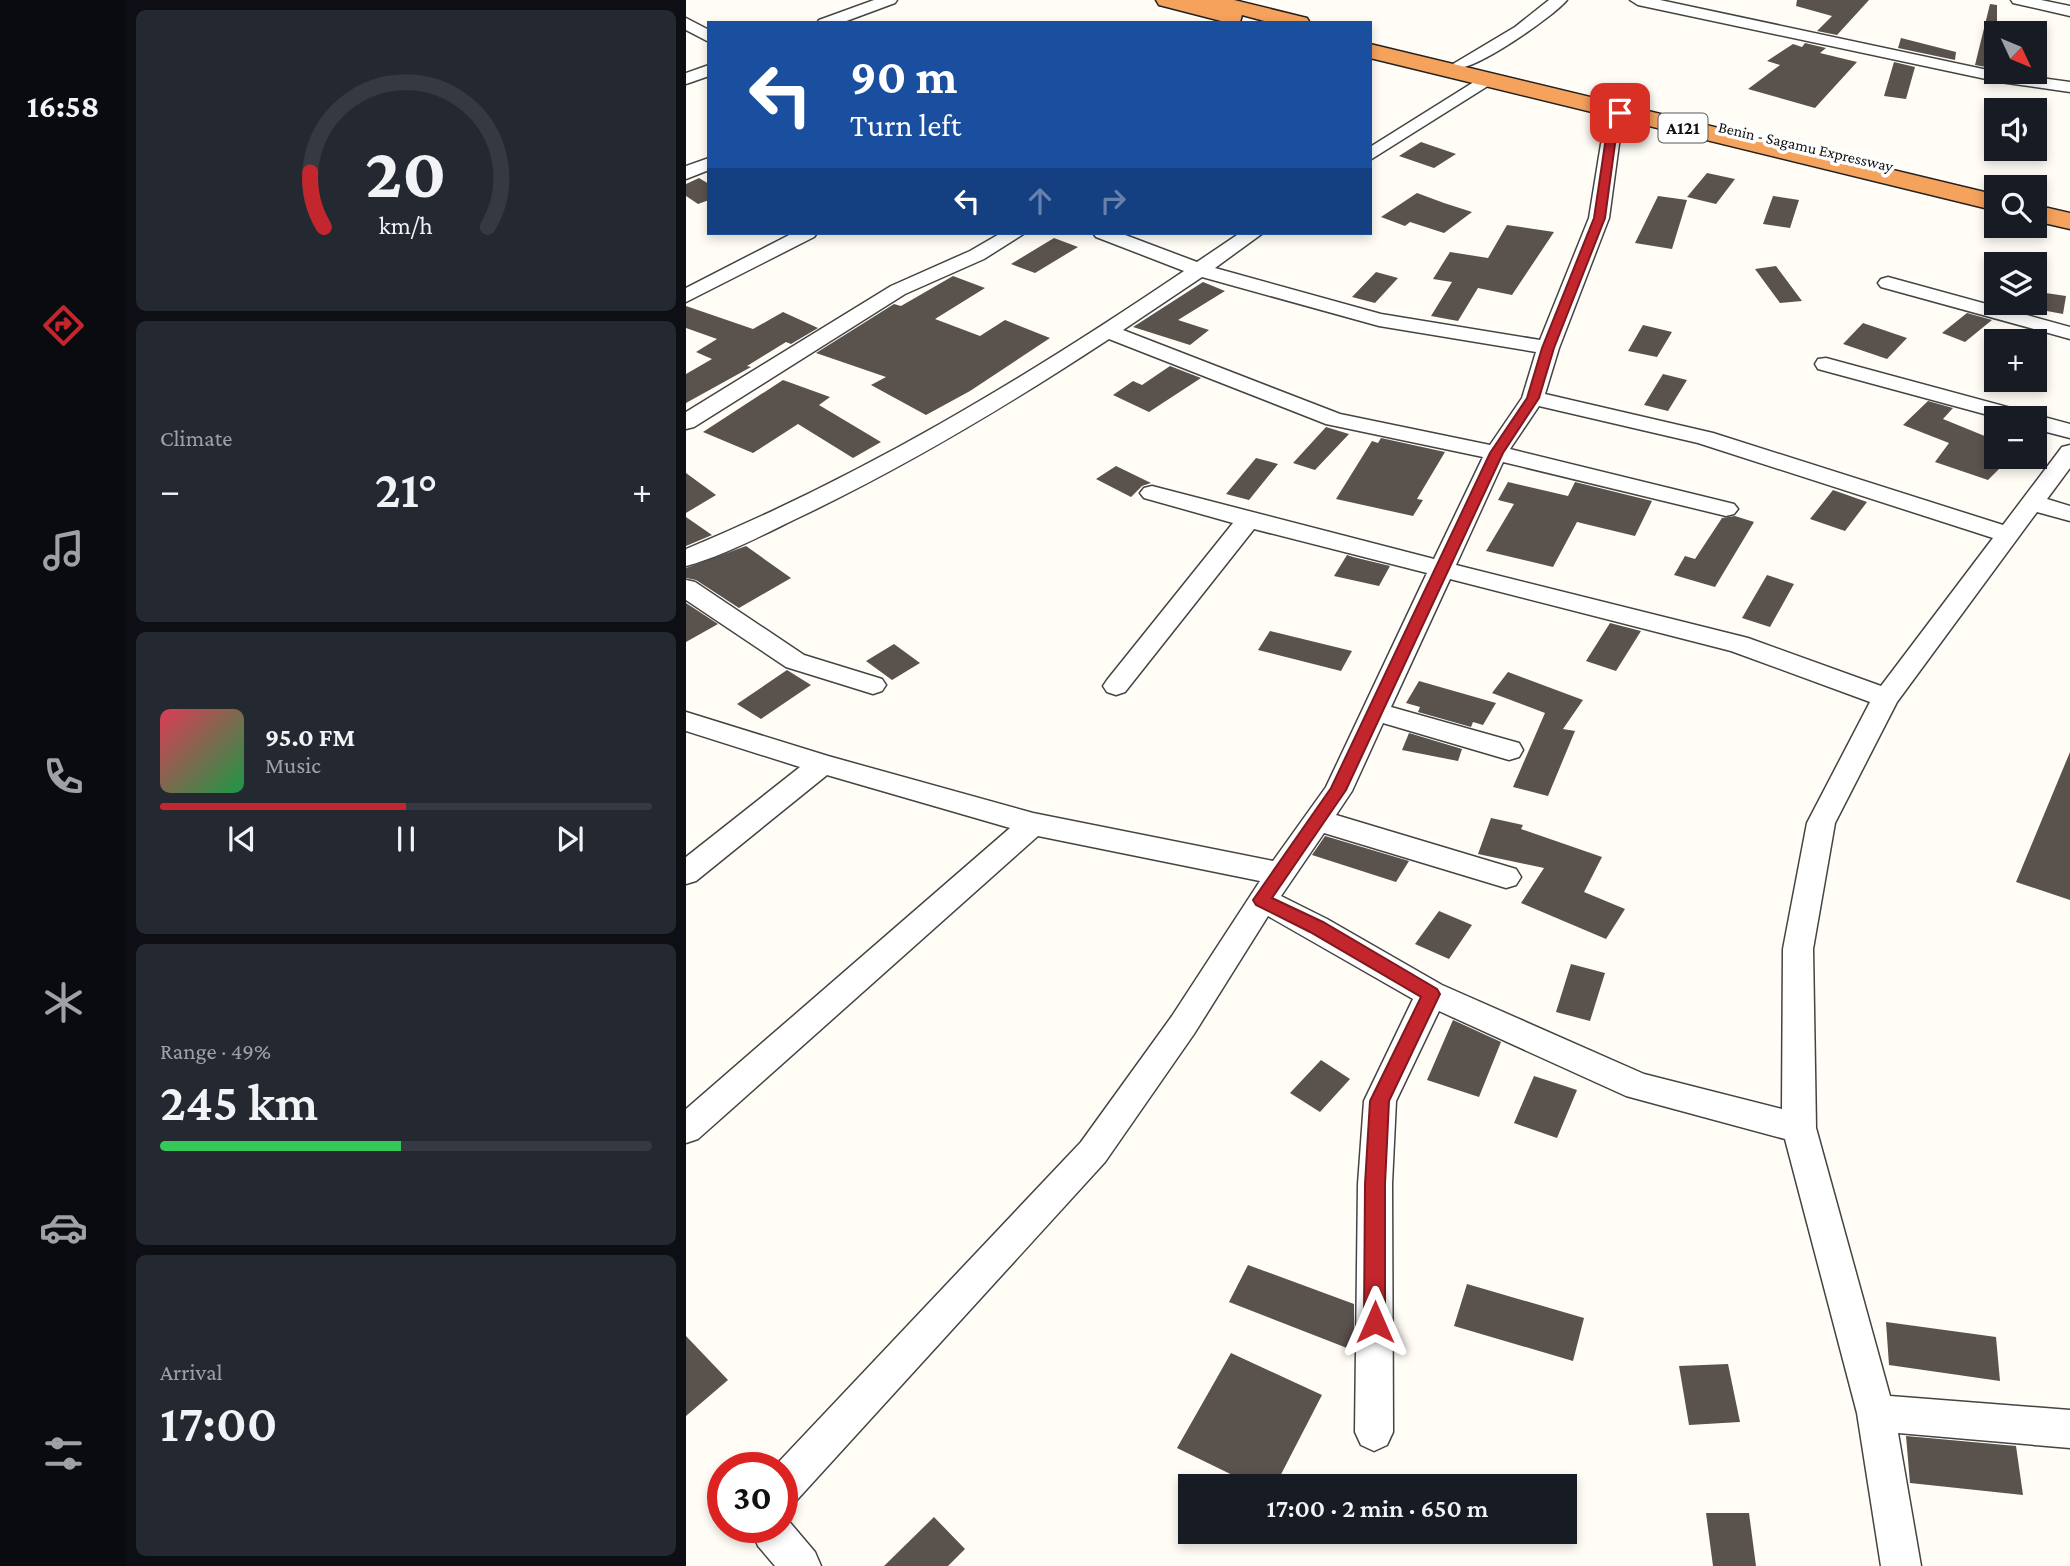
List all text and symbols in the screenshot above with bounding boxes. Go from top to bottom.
north arrow [1984,21,2048,84]
map controls [1984,21,2047,469]
icon: left [735,49,826,140]
text: 90 m [850,49,957,104]
pin [1590,83,1650,143]
text: 16:58 [27,88,99,124]
icon: arrive [1601,94,1639,132]
button: sound [1984,98,2047,161]
text: Turn left [850,107,961,143]
road number: A121 [1658,113,1707,142]
street label: Benin - Sagamu Expressway [1717,118,1896,176]
text: 20 [365,132,447,213]
button: search [1984,175,2047,238]
icon: left [948,182,986,220]
icon: ahead [1021,182,1059,220]
icon: right [1094,182,1132,220]
text: km/h [379,211,433,238]
button: layers [1984,252,2047,315]
icon: directions [39,301,88,350]
button: + [1984,329,2047,392]
button: − [1984,406,2047,469]
text: Climate [160,425,232,451]
text: 21° [375,460,437,518]
text: − [160,469,180,511]
text: + [632,469,652,511]
icon: music [39,526,88,575]
text: 95.0 FM [265,723,355,752]
icon: phone [39,752,88,801]
text: Music [265,752,321,778]
icon: previous [223,820,261,858]
icon: pause [387,820,425,858]
icon: next [551,820,589,858]
icon: climate [39,978,88,1027]
text: Range · 49% [160,1038,271,1064]
text: 245 km [160,1073,318,1131]
icon: car [39,1203,88,1252]
position arrow [1338,1285,1412,1359]
text: Arrival [160,1359,223,1385]
text: 17:00 [160,1394,277,1452]
icon: filters [39,1429,88,1478]
speed limit sign: 30 [707,1452,798,1543]
text: 17:00 · 2 min · 650 m [1267,1494,1488,1523]

